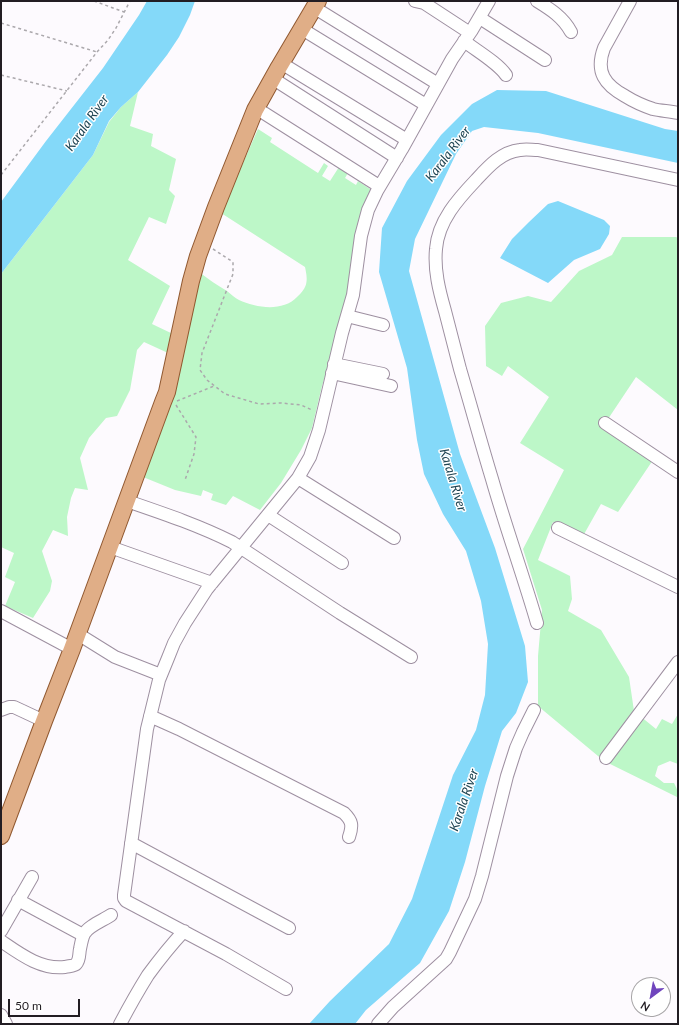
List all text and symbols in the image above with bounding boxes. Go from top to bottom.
water label: Karala River [62,92,112,154]
water label: Karala River [422,123,474,185]
water label: Karala River [436,447,470,513]
water label: Karala River [446,767,482,833]
north arrow [631,977,671,1017]
scale bar [10,991,82,1017]
text: 50 m [15,998,42,1013]
text: N [638,999,652,1015]

